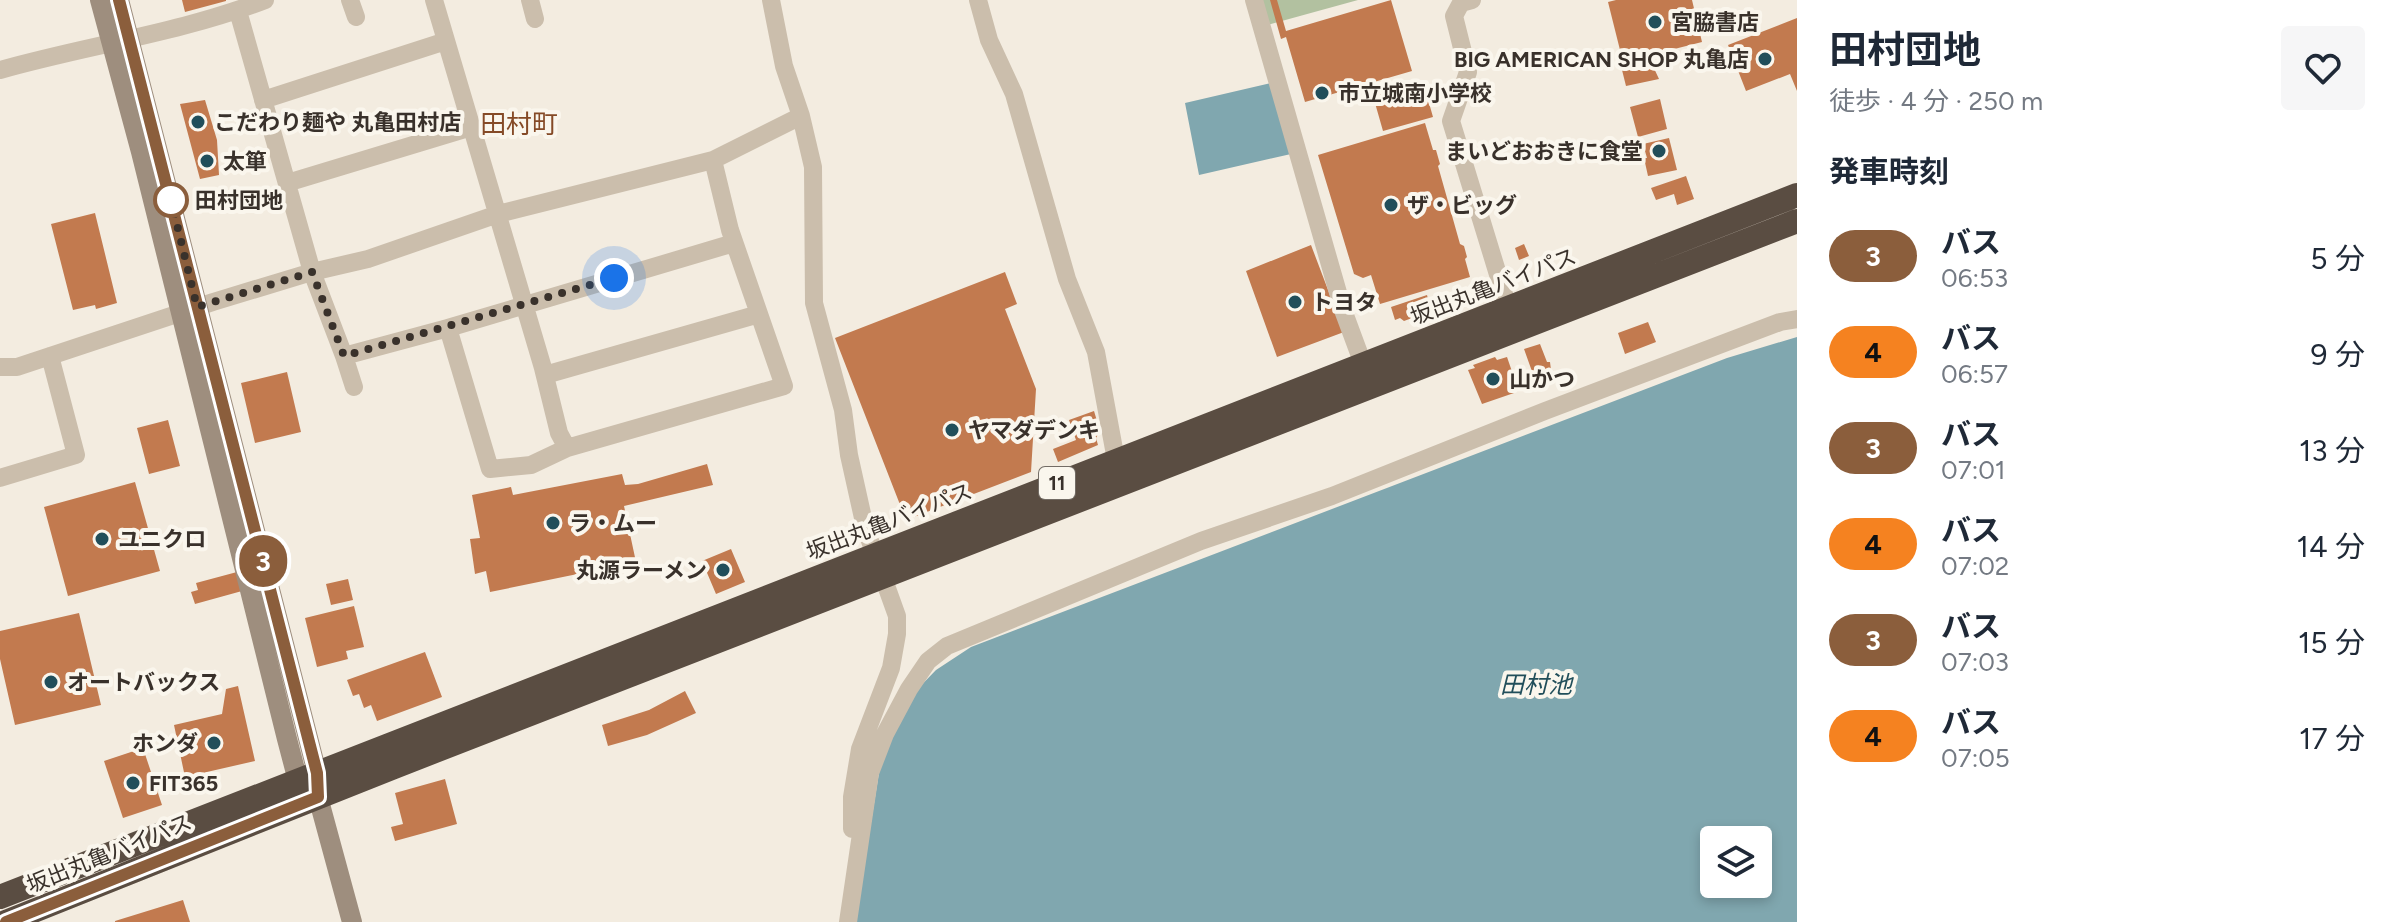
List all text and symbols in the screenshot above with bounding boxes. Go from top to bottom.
place label: 宮脇書店 [1671,9,1759,36]
marker: 宮脇書店 [1646,13,1664,31]
button: heart [2281,26,2365,110]
text: 田村団地 [1829,27,1981,73]
place label: BIG AMERICAN SHOP 丸亀店 [1454,46,1749,73]
marker: BIG AMERICAN SHOP 丸亀店 [1756,50,1774,68]
place label: 市立城南小学校 [1338,80,1492,107]
marker: 市立城南小学校 [1313,84,1331,102]
text: 徒歩 · 4 分 · 250 m [1829,85,2043,117]
district label: 田村町 [480,108,558,140]
place label: こだわり麺や 丸亀田村店 [214,109,461,136]
marker: こだわり麺や 丸亀田村店 [189,113,207,131]
place label: まいどおおきに食堂 [1445,138,1643,165]
marker: まいどおおきに食堂 [1650,142,1668,160]
place label: 太箪 [223,148,267,175]
marker: 太箪 [198,152,216,170]
text: 発車時刻 [1829,153,1949,190]
marker: 田村団地 [154,183,188,217]
place label: 田村団地 [195,187,283,214]
place label: ザ・ビッグ [1407,192,1517,219]
marker: ザ・ビッグ [1382,196,1400,214]
text: バス [1941,224,2001,261]
text: 3 [1865,239,1881,273]
text: 5 分 [2310,240,2365,277]
street label: 坂出丸亀バイパス [1406,242,1580,331]
your location [594,258,634,298]
text: 06:53 [1941,262,2008,294]
place label: トヨタ [1311,289,1377,316]
marker: トヨタ [1286,293,1304,311]
text: バス [1941,320,2001,357]
text: 4 [1864,335,1882,369]
text: 9 分 [2311,336,2365,373]
text: 06:57 [1941,358,2008,390]
place label: 山かつ [1509,366,1575,393]
marker: 山かつ [1484,370,1502,388]
text: バス [1941,416,2001,453]
place label: ヤマダデンキ [968,417,1100,444]
marker: ヤマダデンキ [943,421,961,439]
text: 3 [1865,431,1881,465]
text: 13 分 [2299,432,2365,469]
text: 07:01 [1941,454,2006,486]
road number: 11 [1039,467,1075,499]
street label: 坂出丸亀バイパス [802,477,976,566]
place label: ラ・ムー [569,510,657,537]
text: バス [1941,512,2001,549]
marker: ラ・ムー [544,514,562,532]
place label: ユニクロ [118,526,206,553]
text: 4 [1864,527,1882,561]
text: 14 分 [2297,528,2365,565]
marker: ユニクロ [93,530,111,548]
line badge: 3 [237,535,289,587]
text: 3 [255,544,271,578]
text: 07:02 [1941,550,2009,582]
place label: 丸源ラーメン [576,557,707,584]
marker: 丸源ラーメン [714,561,732,579]
text: バス [1941,608,2001,645]
text: 3 [1865,623,1881,657]
text: 15 分 [2298,624,2365,661]
text: 07:03 [1941,646,2009,678]
place label: オートバックス [67,669,220,696]
water label: 田村池 [1500,670,1574,699]
marker: オートバックス [42,673,60,691]
text: バス [1941,704,2001,741]
text: 4 [1864,719,1882,753]
text: 17 分 [2299,720,2365,757]
place label: ホンダ [132,730,198,757]
marker: ホンダ [205,734,223,752]
text: 07:05 [1941,742,2010,774]
place label: FIT365 [149,770,218,797]
marker: FIT365 [124,774,142,792]
street label: 坂出丸亀バイパス [23,808,196,899]
map controls [1700,826,1772,898]
button: layers [1700,826,1772,898]

